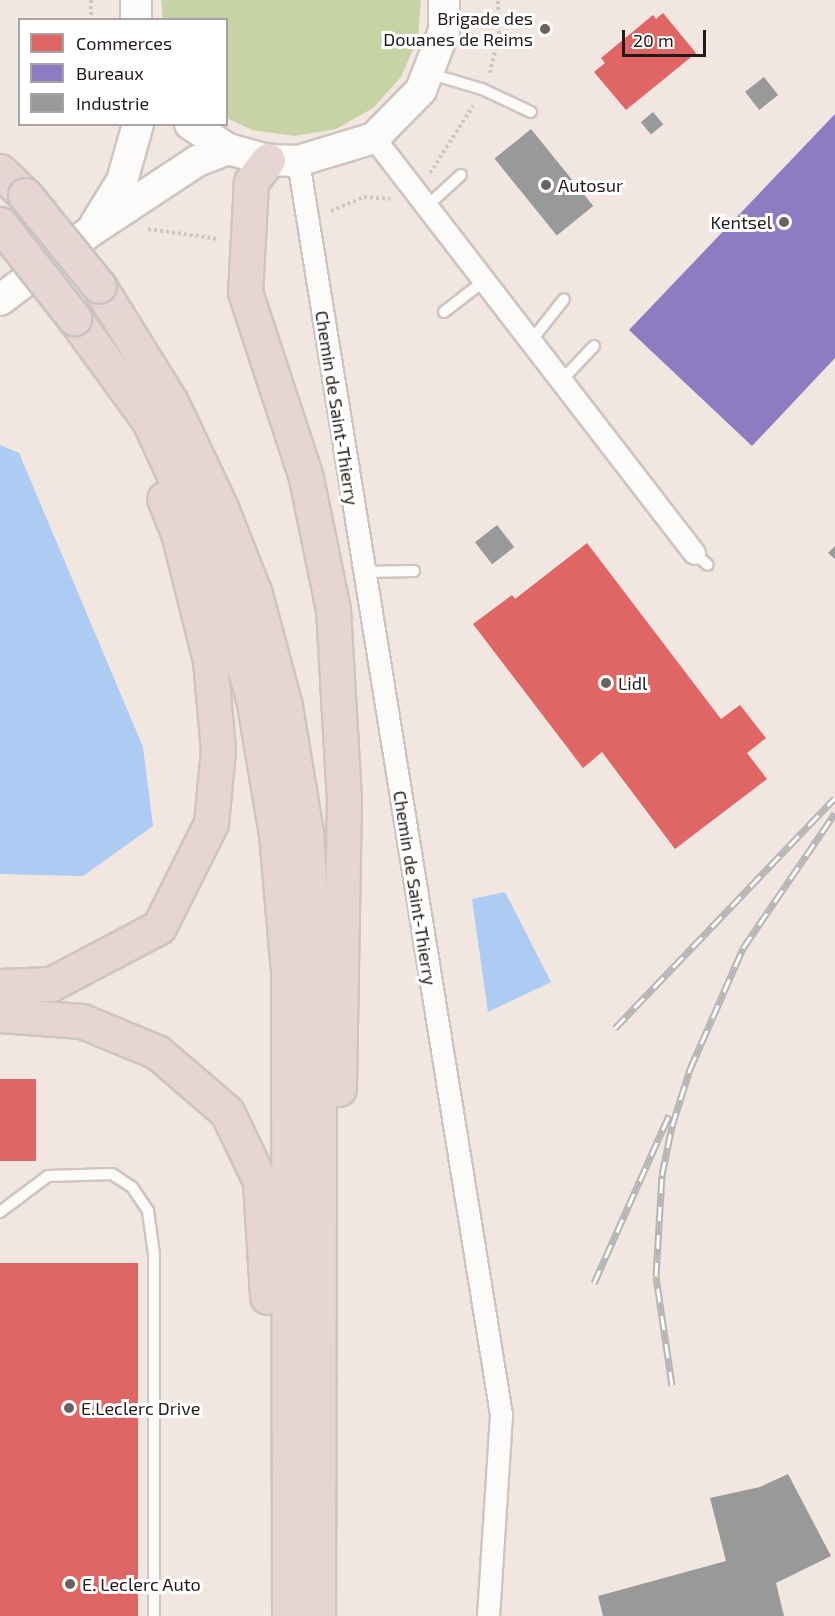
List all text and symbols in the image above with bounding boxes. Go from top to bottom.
place label: Brigade des Douanes de Reims [383,8,533,50]
legend [18,18,228,126]
scale bar [625,18,709,56]
marker: Brigade des Douanes de Reims [538,22,552,36]
text: 20 m [633,29,674,51]
text: Commerces [76,32,172,54]
text: Bureaux [76,62,144,84]
text: Industrie [76,92,149,114]
place label: Autosur [558,174,623,196]
marker: Autosur [539,178,553,192]
place label: Kentsel [710,211,772,233]
marker: Kentsel [777,215,791,229]
street label: Chemin de Saint-Thierry [311,309,363,507]
place label: Lidl [618,672,647,694]
marker: Lidl [599,676,613,690]
street label: Chemin de Saint-Thierry [389,789,441,987]
place label: E.Leclerc Drive [81,1397,200,1419]
marker: E.Leclerc Drive [62,1401,76,1415]
place label: E. Leclerc Auto [82,1573,201,1595]
marker: E. Leclerc Auto [63,1577,77,1591]

